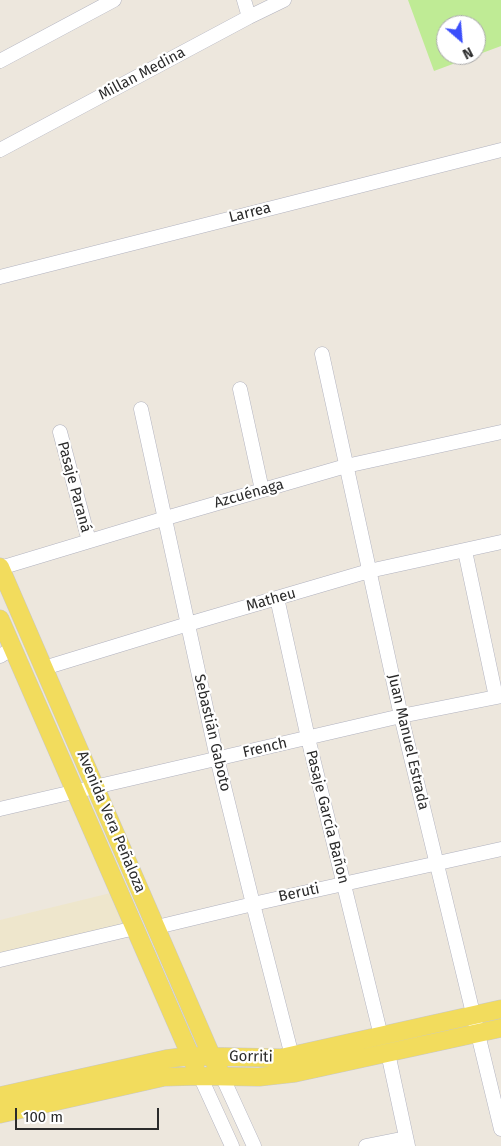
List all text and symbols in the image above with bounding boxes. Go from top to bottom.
north arrow [436,15,486,65]
text: N [460,43,476,63]
street label: Millan Medina [96,44,188,104]
street label: Larrea [227,199,273,227]
street label: Pasaje Paraná [53,439,95,535]
street label: Azcuénaga [212,476,286,512]
street label: Matheu [244,584,298,616]
street label: Juan Manuel Estrada [384,672,432,812]
street label: Sebastián Gaboto [190,673,234,793]
street label: French [241,734,289,762]
street label: Avenida Vera Peñaloza [73,748,149,896]
street label: Pasaje García Bañon [302,748,352,886]
street label: Beruti [277,880,321,906]
street label: Gorriti [229,1048,273,1066]
scale bar [18,1098,161,1130]
text: 100 m [23,1108,63,1126]

